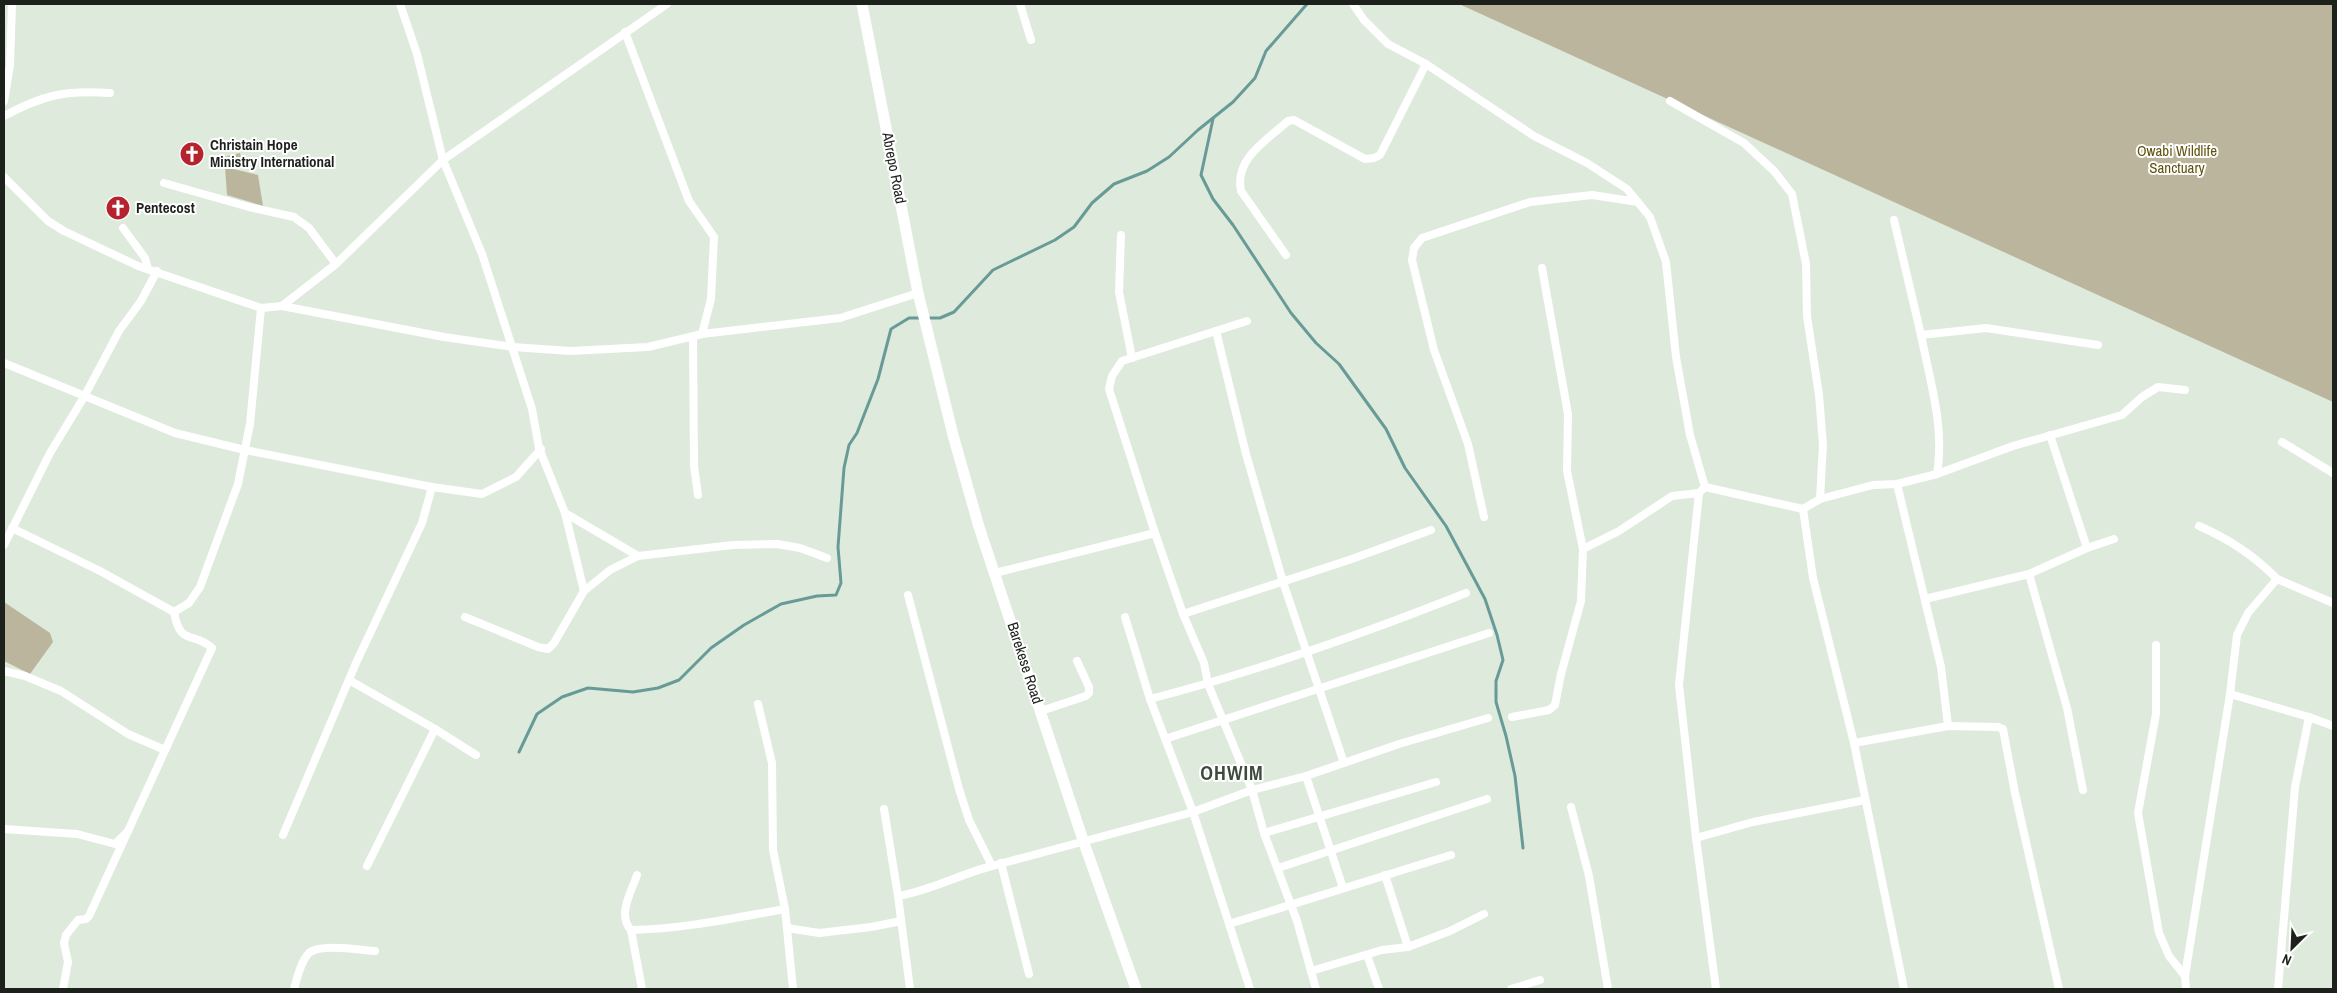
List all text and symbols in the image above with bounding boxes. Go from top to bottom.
street label: Abrepo Road [877,129,912,205]
place label: Christain Hope Ministry International [210,134,334,172]
park label: Owabi Wildlife Sanctuary [2137,140,2217,178]
church icon: Christain Hope Ministry International [179,141,205,167]
church icon: Pentecost [105,195,131,221]
place label: Pentecost [136,197,195,218]
street label: Barekese Road [1002,619,1049,706]
district label: OHWIM [1200,759,1264,786]
north arrow [2267,923,2317,973]
text: N [2279,950,2294,970]

